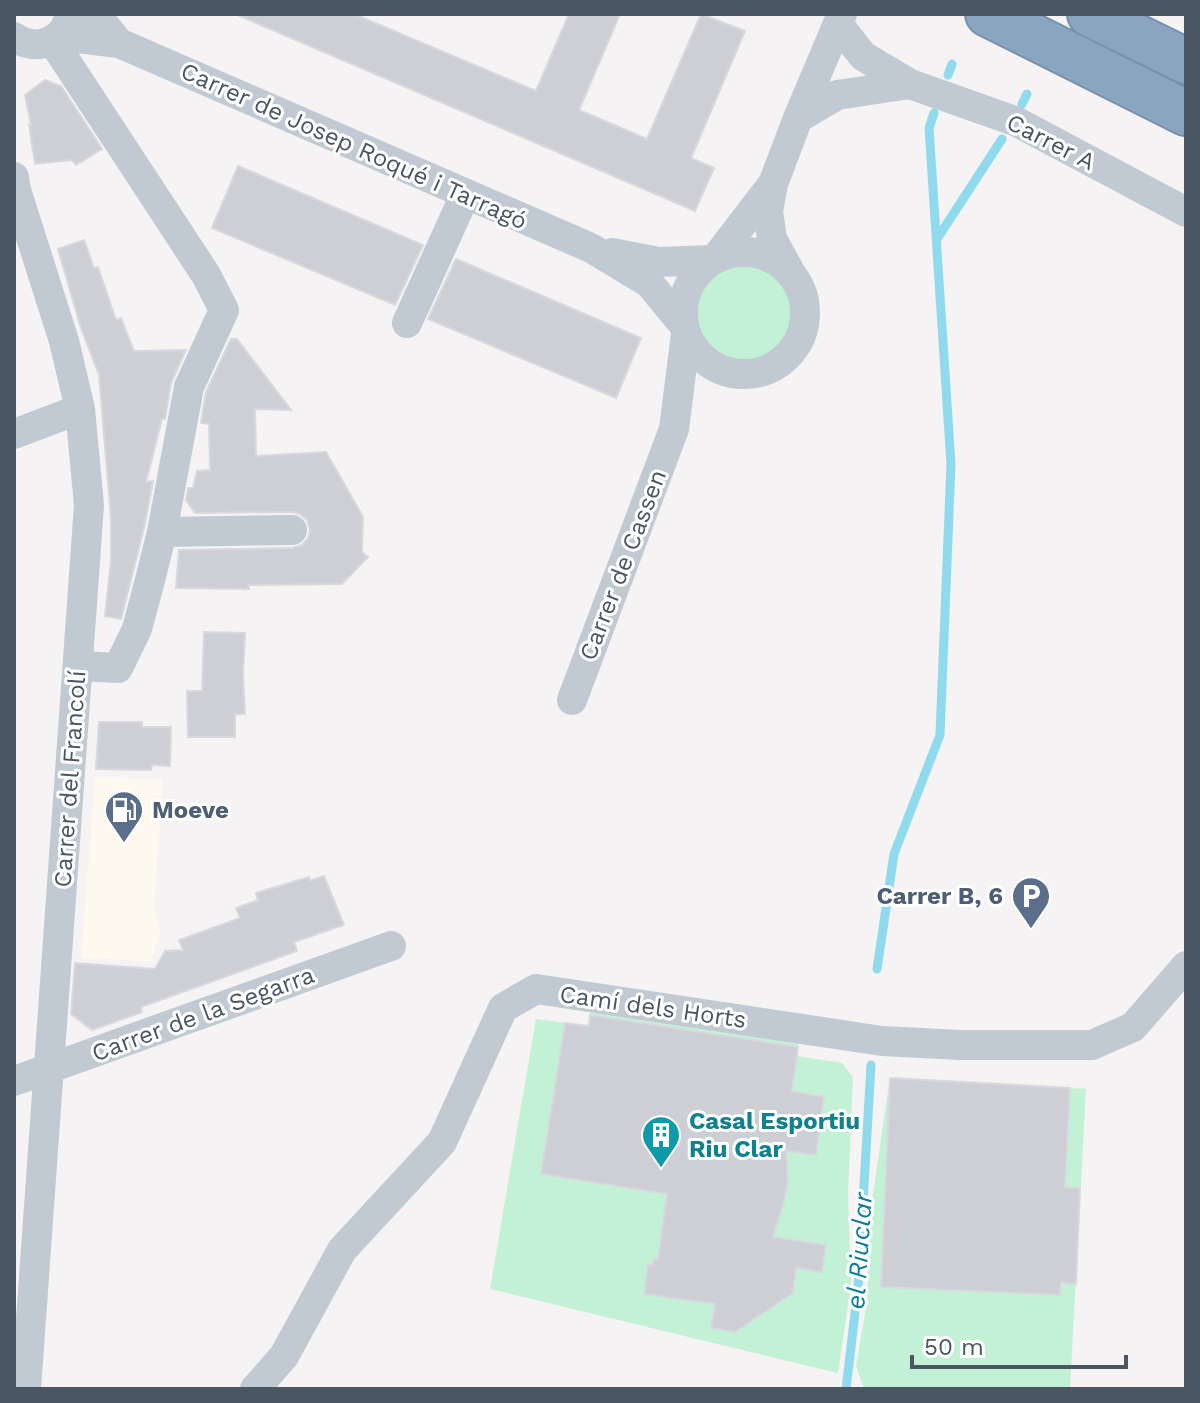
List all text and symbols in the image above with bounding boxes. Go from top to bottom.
street label: Carrer de Josep Roqué i Tarragó [177,57,531,235]
street label: Carrer A [1002,108,1100,176]
street label: Carrer de Cassen [574,466,672,664]
street label: Carrer del Francolí [48,670,92,888]
fuel station icon: Moeve [103,789,145,844]
place label: Moeve [152,796,229,824]
parking icon: Carrer B, 6 [1010,875,1052,930]
place label: Carrer B, 6 [876,882,1003,910]
street label: Carrer de la Segarra [88,961,318,1067]
street label: Camí dels Horts [558,980,748,1034]
place label: Casal Esportiu Riu Clar [689,1107,860,1163]
building icon: Casal Esportiu Riu Clar [640,1114,682,1169]
water label: el Riuclar [840,1191,878,1310]
scale bar [912,1319,1126,1369]
text: 50 m [924,1333,984,1361]

